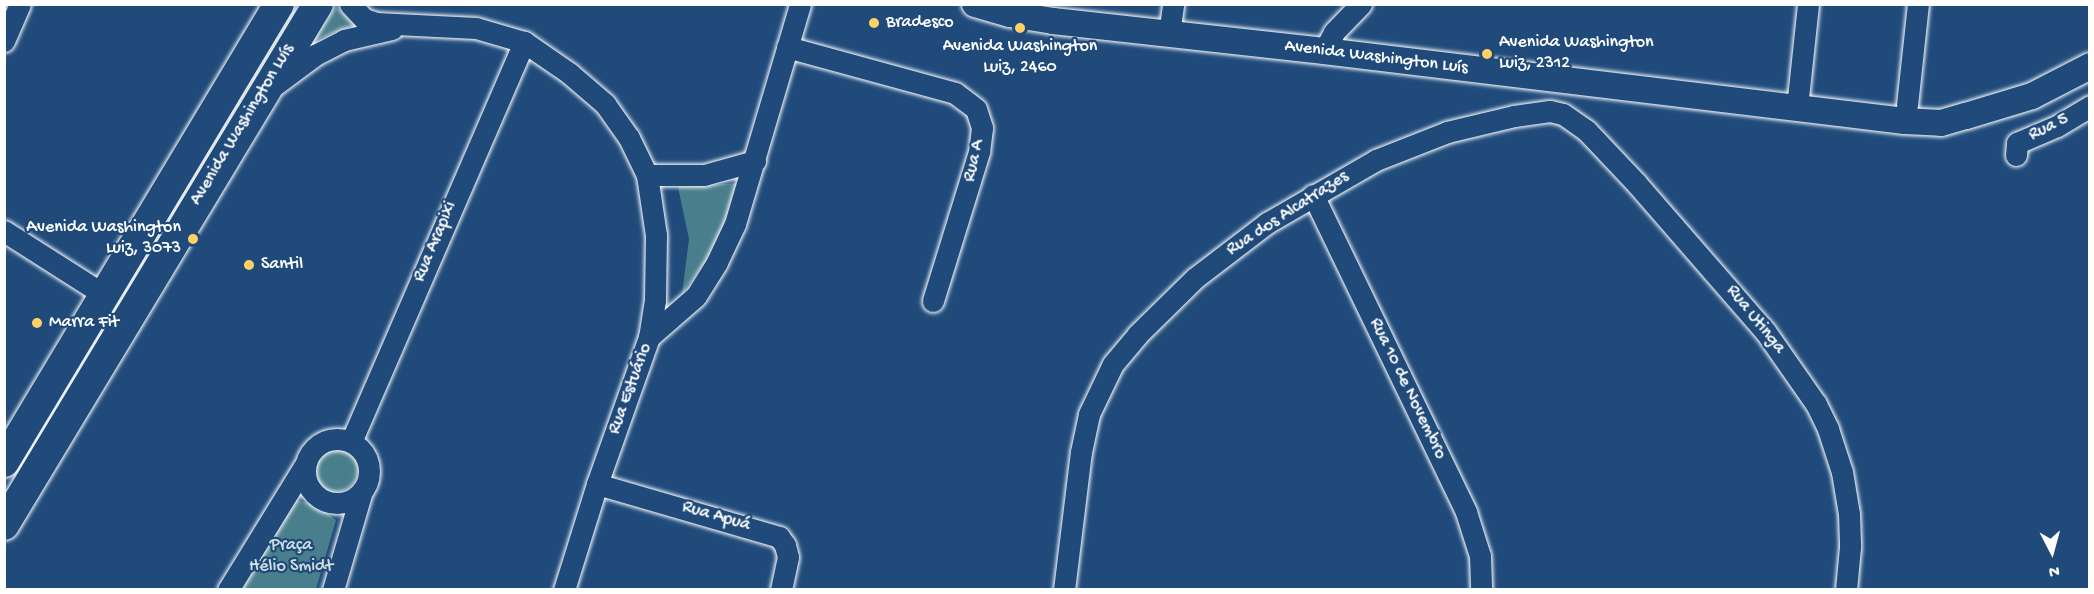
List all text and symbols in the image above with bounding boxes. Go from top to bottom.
place label: Bradesco [886,12,953,34]
marker: Bradesco [867,16,881,30]
marker: Avenida Washington Luiz, 2460 [1013,21,1027,35]
place label: Avenida Washington Luiz, 2312 [1499,33,1654,76]
street label: Avenida Washington Luís [1283,36,1469,80]
place label: Avenida Washington Luiz, 2460 [943,37,1097,80]
street label: Avenida Washington Luís [186,40,300,210]
marker: Avenida Washington Luiz, 2312 [1480,47,1494,61]
street label: Rua 5 [2026,109,2072,147]
street label: Rua A [960,138,990,184]
street label: Rua dos Alcatrazes [1223,166,1353,262]
street label: Rua Arapixi [409,199,463,285]
place label: Avenida Washington Luiz, 3073 [26,218,181,260]
marker: Avenida Washington Luiz, 3073 [186,232,200,246]
place label: Santil [261,254,303,276]
marker: Santil [242,258,256,272]
street label: Rua Utinga [1721,281,1789,359]
place label: Marra Fit [49,312,119,334]
street label: Rua 10 de Novembro [1363,315,1451,463]
marker: Marra Fit [30,316,44,330]
street label: Rua Estuário [605,340,657,438]
street label: Rua Apuá [679,497,753,537]
north arrow [2022,522,2082,582]
park label: Praça Hélio Smidt [249,536,333,578]
text: N [2048,560,2060,580]

